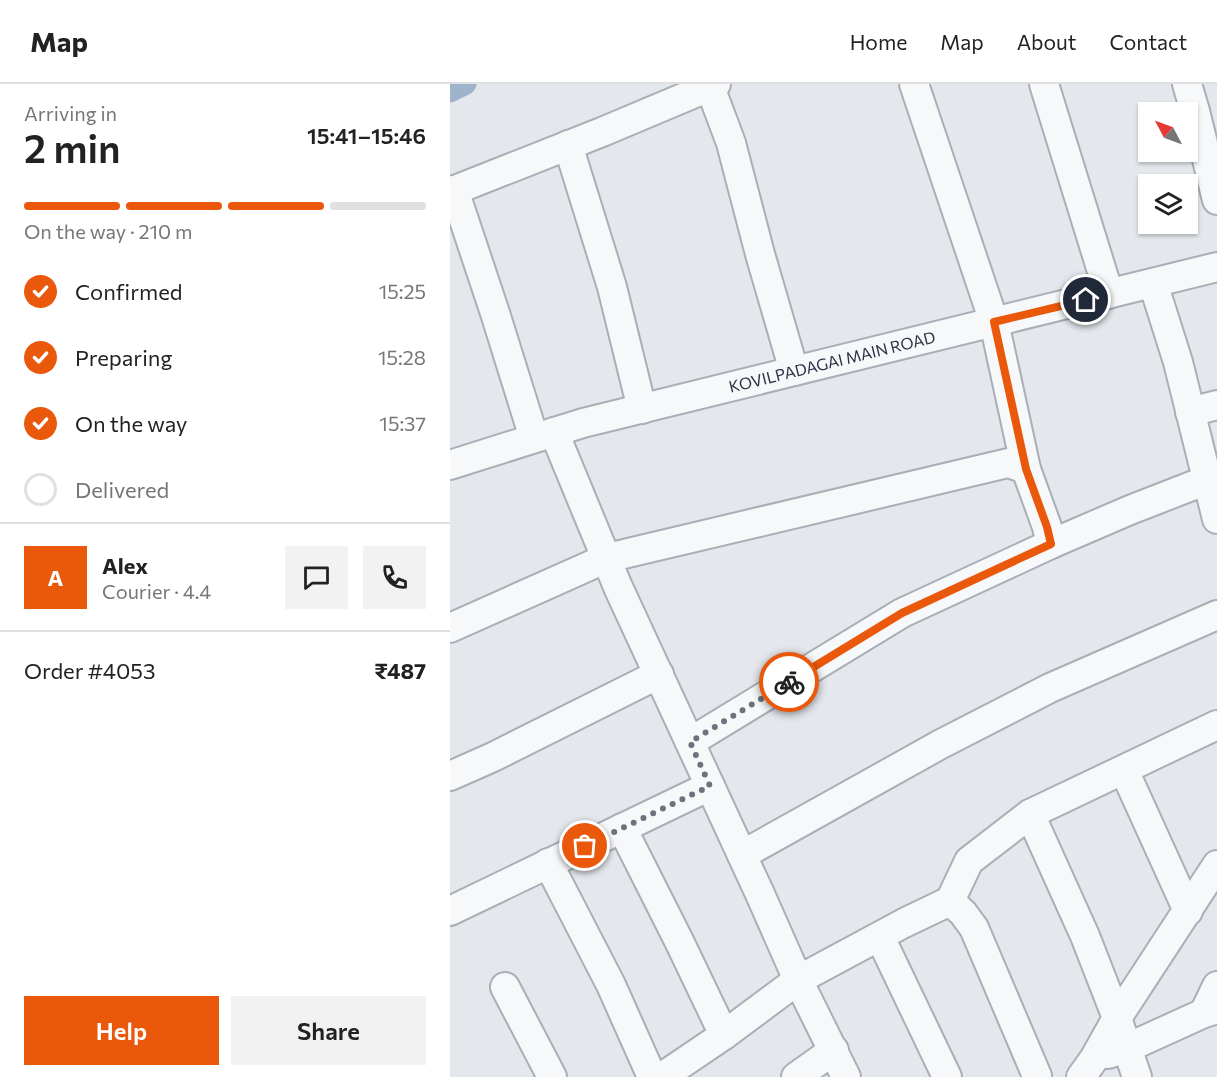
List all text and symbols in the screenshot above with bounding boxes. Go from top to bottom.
text: Map [30,24,88,58]
text: Home [850,29,907,54]
text: Map [940,29,984,54]
text: About [1017,29,1076,54]
text: Contact [1109,29,1187,54]
text: Arriving in [24,101,117,125]
north arrow [1138,102,1198,162]
map controls [1138,102,1198,234]
text: 15:41–15:46 [307,122,426,149]
text: 2 min [24,123,121,171]
button: layers [1138,174,1198,234]
text: On the way · 210 m [24,219,192,243]
pin [1060,274,1111,325]
icon: check [24,275,57,308]
text: Confirmed [75,278,182,305]
text: 15:25 [379,279,426,303]
icon: home [1069,283,1102,316]
street label: KOVILPADAGAI MAIN ROAD [727,327,937,396]
icon: check [24,341,57,374]
text: Preparing [75,344,172,371]
text: 15:28 [378,345,426,369]
icon: check [24,407,57,440]
text: On the way [75,410,187,437]
text: 15:37 [379,411,426,435]
text: Delivered [75,476,169,503]
button: chat [285,546,348,609]
button: phone [363,546,426,609]
text: Alex [102,552,148,579]
text: A [48,564,63,591]
text: Courier · 4.4 [102,579,211,603]
courier [759,652,819,712]
text: Order #4053 [24,657,155,684]
text: ₹487 [374,657,426,684]
icon: bike [773,666,806,699]
pin [559,820,610,871]
icon: bag [568,829,601,862]
button: Help [24,996,219,1065]
button: Share [231,996,426,1065]

